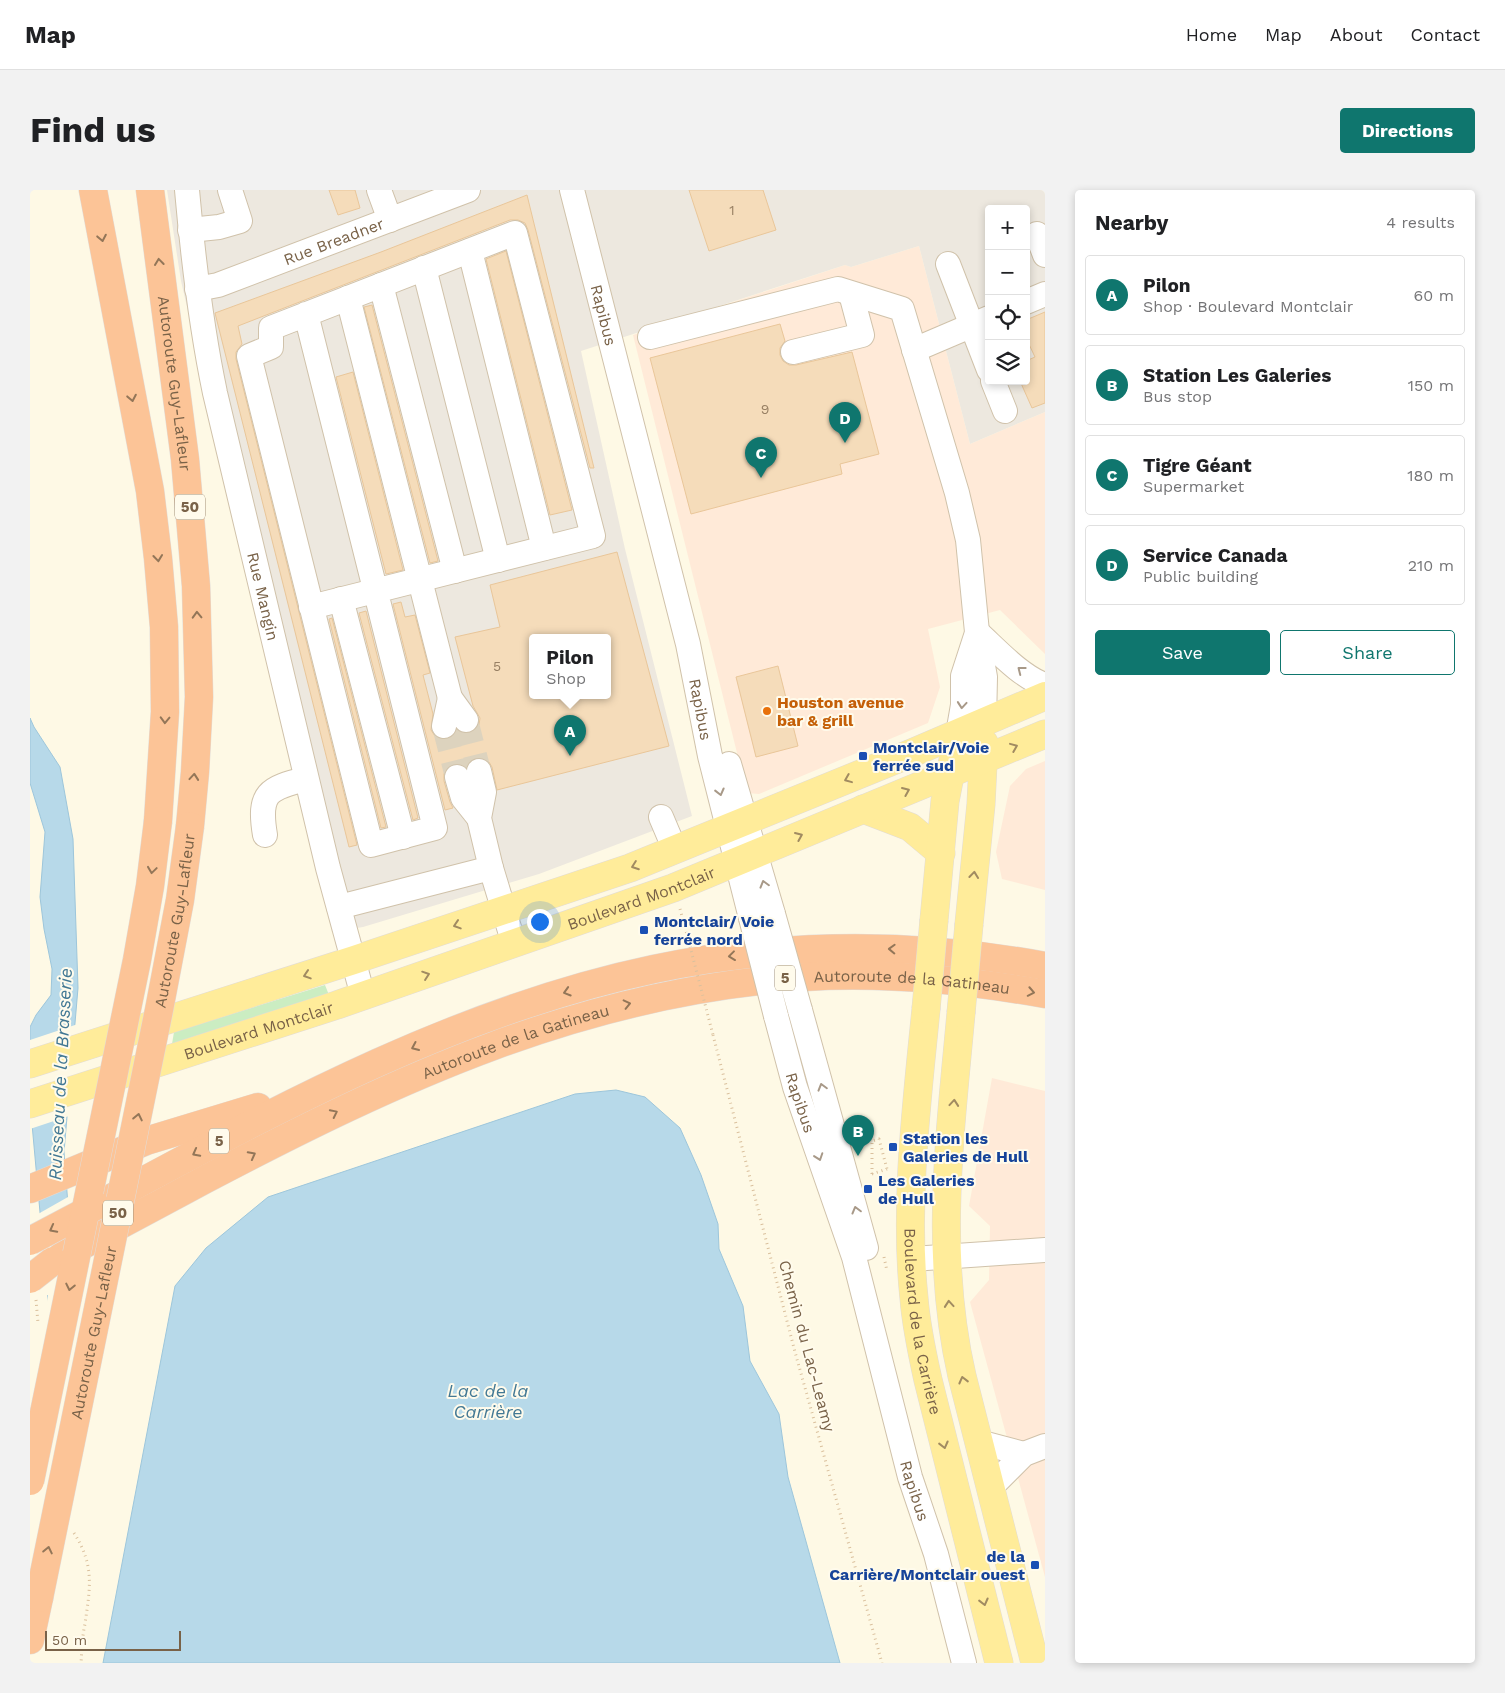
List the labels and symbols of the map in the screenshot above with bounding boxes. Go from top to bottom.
house number: 1 [729,202,735,218]
street label: Rue Breadner [281,213,387,269]
one-way arrow [97,233,107,242]
one-way arrow [154,258,165,266]
street label: Rapibus [587,282,621,348]
street label: Autoroute Guy-Lafleur [154,295,196,472]
one-way arrow [127,393,137,402]
house number: 9 [761,401,769,417]
pin: D [829,402,861,443]
pin: C [745,437,777,478]
road number: 50 [175,494,205,520]
street label: Rue Mangin [244,550,283,642]
one-way arrow [152,554,163,562]
one-way arrow [192,611,203,619]
house number: 5 [493,658,501,674]
one-way arrow [1018,668,1027,676]
street label: Rapibus [685,677,716,742]
place label: Houston avenue bar & grill [777,693,904,730]
one-way arrow [957,701,968,709]
marker: Houston avenue bar & grill [761,705,773,717]
pin: A [554,715,586,756]
one-way arrow [159,716,170,724]
place label: Montclair/Voie ferrée sud [873,738,989,775]
one-way arrow [1009,742,1018,753]
marker: Montclair/Voie ferrée sud [857,750,869,762]
one-way arrow [189,773,200,781]
one-way arrow [844,773,853,784]
one-way arrow [902,787,910,797]
one-way arrow [714,788,724,796]
street label: Autoroute Guy-Lafleur [150,832,198,1009]
one-way arrow [794,832,803,843]
one-way arrow [631,860,639,870]
street label: Boulevard Montclair [565,862,718,934]
one-way arrow [147,866,158,874]
one-way arrow [968,871,979,879]
one-way arrow [759,880,770,889]
your location [527,909,553,935]
place label: Montclair/ Voie ferrée nord [654,912,774,949]
one-way arrow [453,920,462,930]
marker: Montclair/ Voie ferrée nord [638,924,650,936]
one-way arrow [888,944,896,954]
one-way arrow [728,950,736,961]
road number: 5 [775,966,795,990]
street label: Autoroute de la Gatineau [813,966,1011,998]
water label: Ruisseau de la Brasserie [44,967,76,1181]
one-way arrow [303,969,312,979]
one-way arrow [421,971,430,981]
one-way arrow [564,986,572,996]
one-way arrow [1027,986,1036,996]
street label: Boulevard Montclair [181,997,336,1063]
one-way arrow [622,999,631,1010]
street label: Autoroute de la Gatineau [419,1000,611,1083]
one-way arrow [411,1041,420,1052]
street label: Rapibus [782,1070,820,1135]
one-way arrow [817,1083,827,1091]
one-way arrow [948,1099,959,1107]
one-way arrow [329,1109,338,1119]
one-way arrow [132,1112,142,1121]
pin: B [842,1115,874,1156]
road number: 5 [209,1128,229,1154]
place label: Station les Galeries de Hull [903,1129,1029,1166]
marker: Station les Galeries de Hull [887,1141,899,1153]
one-way arrow [193,1147,202,1157]
one-way arrow [247,1151,256,1161]
one-way arrow [813,1152,823,1160]
place label: Les Galeries de Hull [878,1171,975,1208]
marker: Les Galeries de Hull [862,1183,874,1195]
road number: 50 [103,1200,133,1226]
one-way arrow [851,1206,862,1215]
one-way arrow [49,1223,58,1233]
street label: Boulevard de la Carrière [901,1228,946,1417]
street label: Autoroute Guy-Lafleur [66,1244,120,1421]
street label: Chemin du Lac-Leamy [775,1258,839,1435]
one-way arrow [65,1282,76,1291]
one-way arrow [944,1300,955,1308]
one-way arrow [958,1375,969,1384]
water label: Lac de la Carrière [448,1380,528,1422]
one-way arrow [938,1440,949,1449]
street label: Rapibus [897,1459,934,1523]
one-way arrow [43,1546,53,1555]
place label: de la Carrière/Montclair ouest [829,1547,1026,1584]
marker: de la Carrière/Montclair ouest [1029,1559,1041,1571]
one-way arrow [978,1598,989,1607]
scale bar [45,1628,181,1651]

